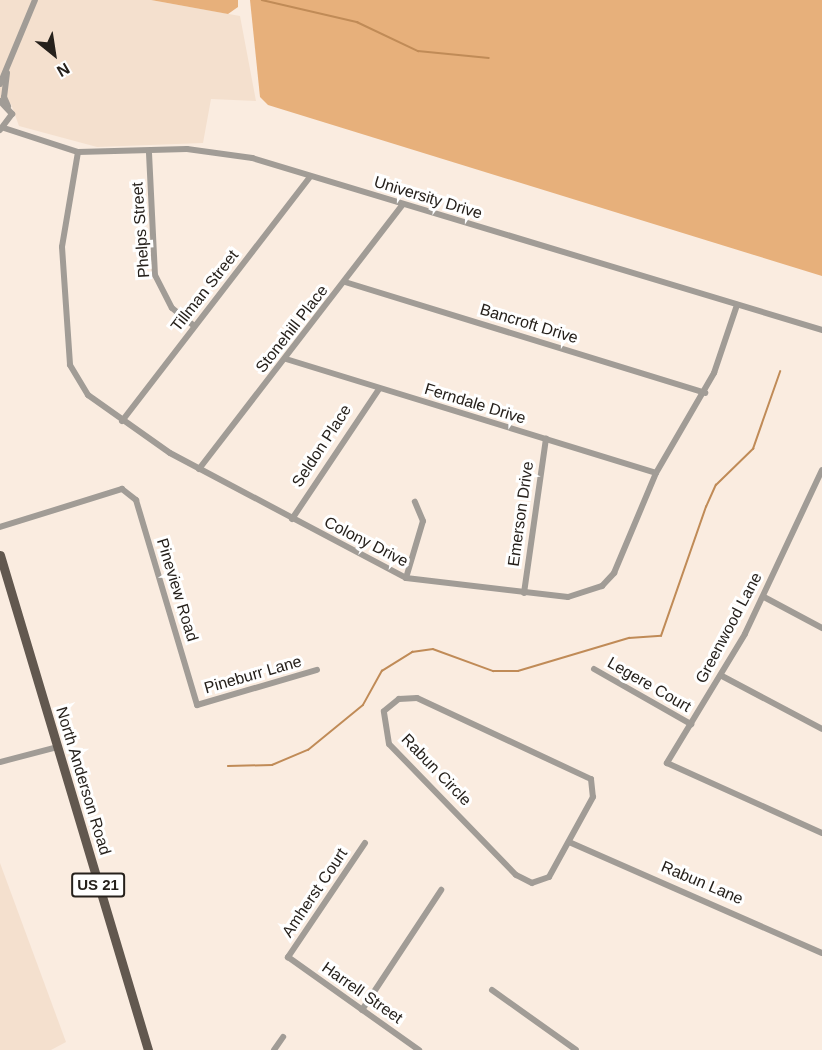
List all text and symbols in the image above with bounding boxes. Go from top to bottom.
north arrow [24,24,84,84]
text: N [54,60,73,80]
street label: University Drive [372,172,484,224]
street label: Phelps Street [128,181,154,279]
street label: Tillman Street [167,246,243,336]
street label: Stonehill Place [252,281,332,377]
street label: Bancroft Drive [478,300,580,348]
street label: Ferndale Drive [422,379,528,429]
street label: Seldon Place [288,401,356,491]
street label: Emerson Drive [504,460,538,568]
street label: Colony Drive [321,513,411,571]
street label: Pineview Road [152,536,202,644]
street label: Greenwood Lane [692,569,766,687]
street label: Pineburr Lane [202,652,304,698]
street label: Legere Court [604,653,694,717]
street label: North Anderson Road [51,704,115,858]
street label: Rabun Circle [397,730,475,810]
street label: Amherst Court [278,845,352,941]
street label: Rabun Lane [658,857,746,909]
road number: US 21 [71,873,125,897]
street label: Harrell Street [318,958,406,1028]

